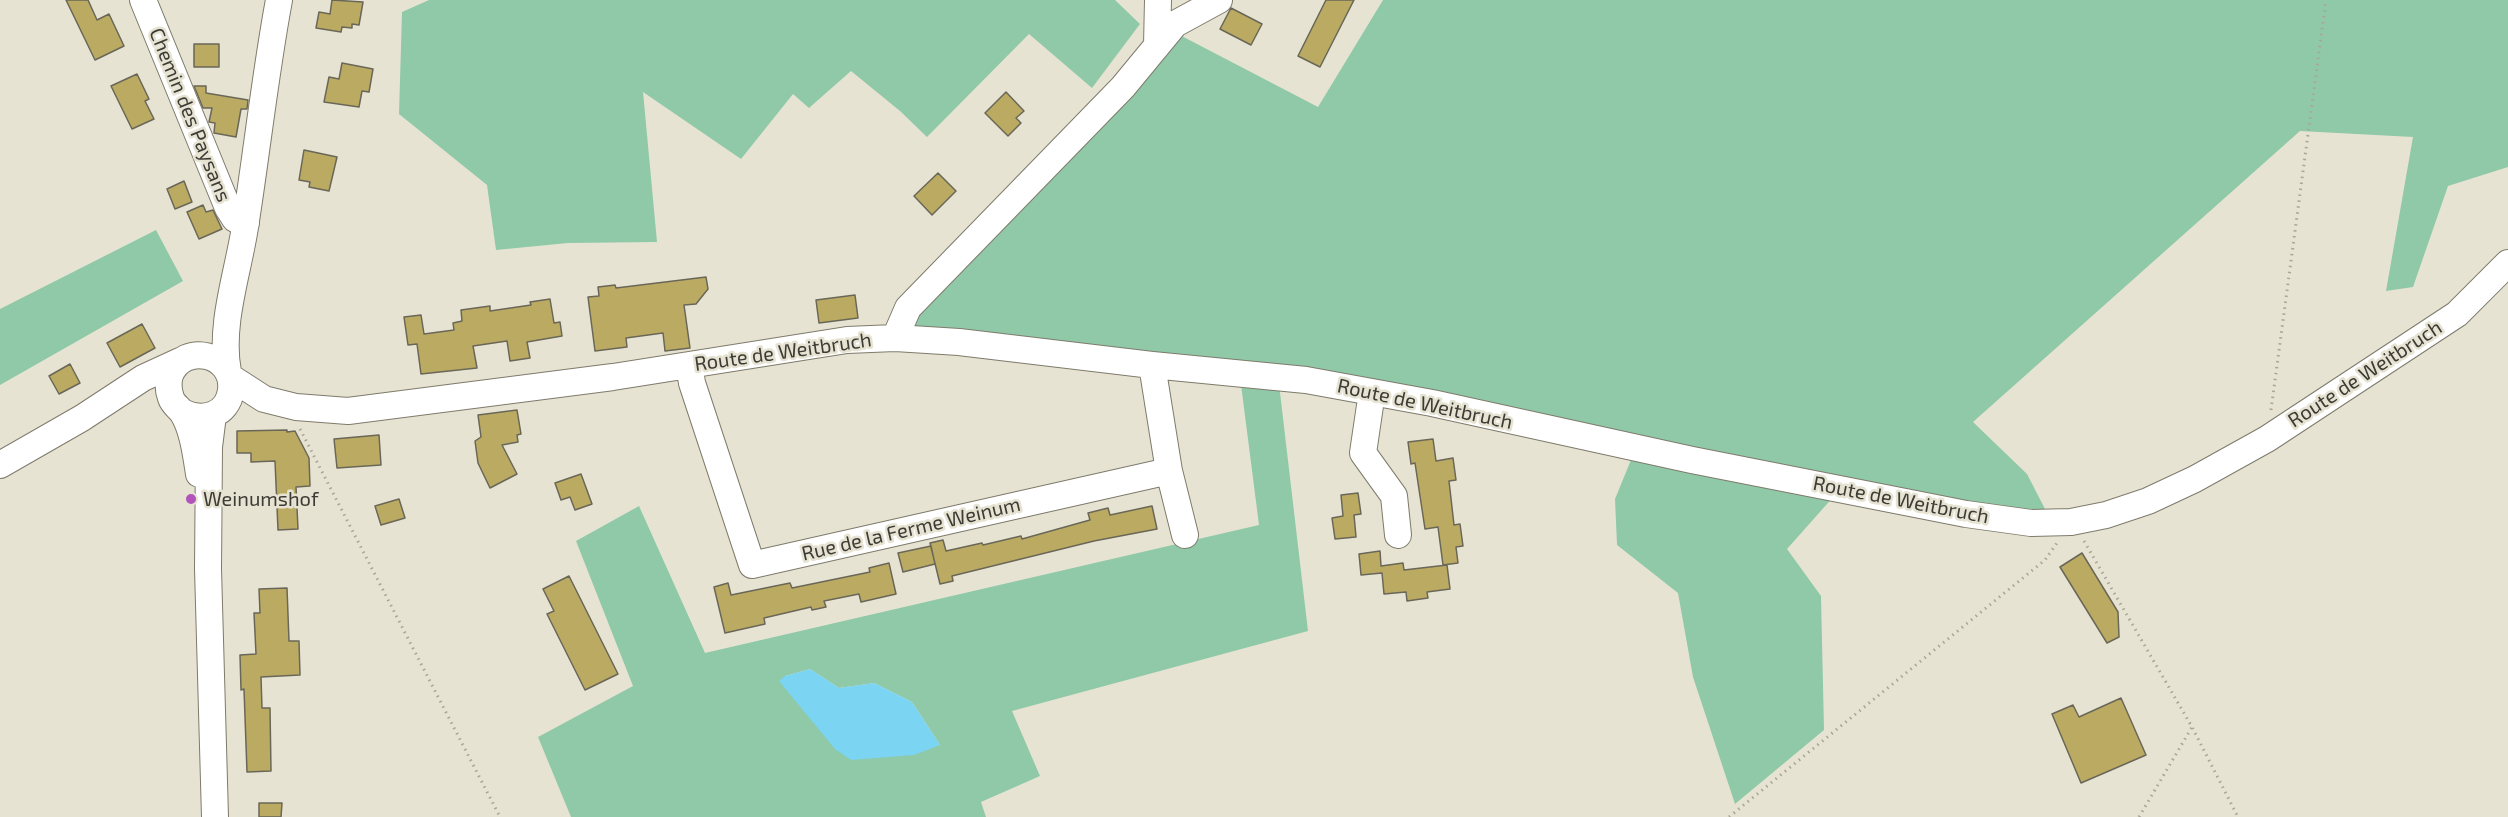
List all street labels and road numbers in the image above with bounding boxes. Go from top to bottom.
street label: Chemin des Paysans [144,25,236,205]
street label: Route de Weitbruch [2284,315,2446,433]
street label: Route de Weitbruch [693,328,873,376]
street label: Route de Weitbruch [1335,374,1515,434]
street label: Route de Weitbruch [1811,471,1991,529]
street label: Rue de la Ferme Weinum [799,492,1023,566]

